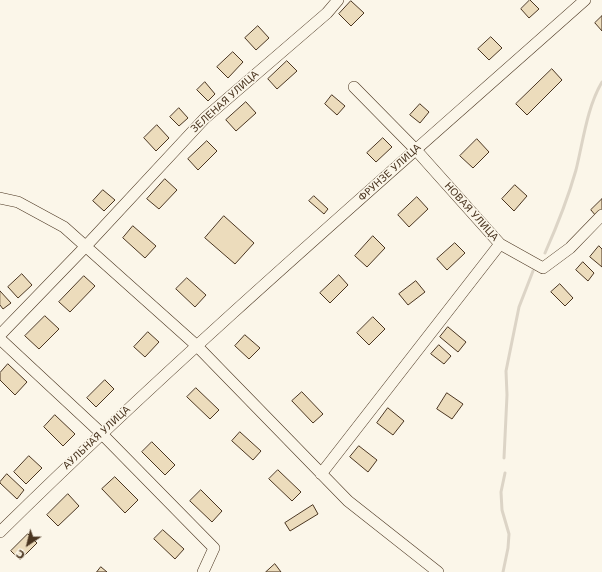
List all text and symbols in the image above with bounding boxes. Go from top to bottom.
street label: ЗЕЛЕНАЯ УЛИЦА [189,69,261,135]
street label: ФРУНЗЕ УЛИЦА [356,142,424,204]
street label: НОВАЯ УЛИЦА [441,180,501,244]
street label: АУЛЬНАЯ УЛИЦА [61,404,133,472]
north arrow [8,524,48,564]
text: С [14,547,28,562]

